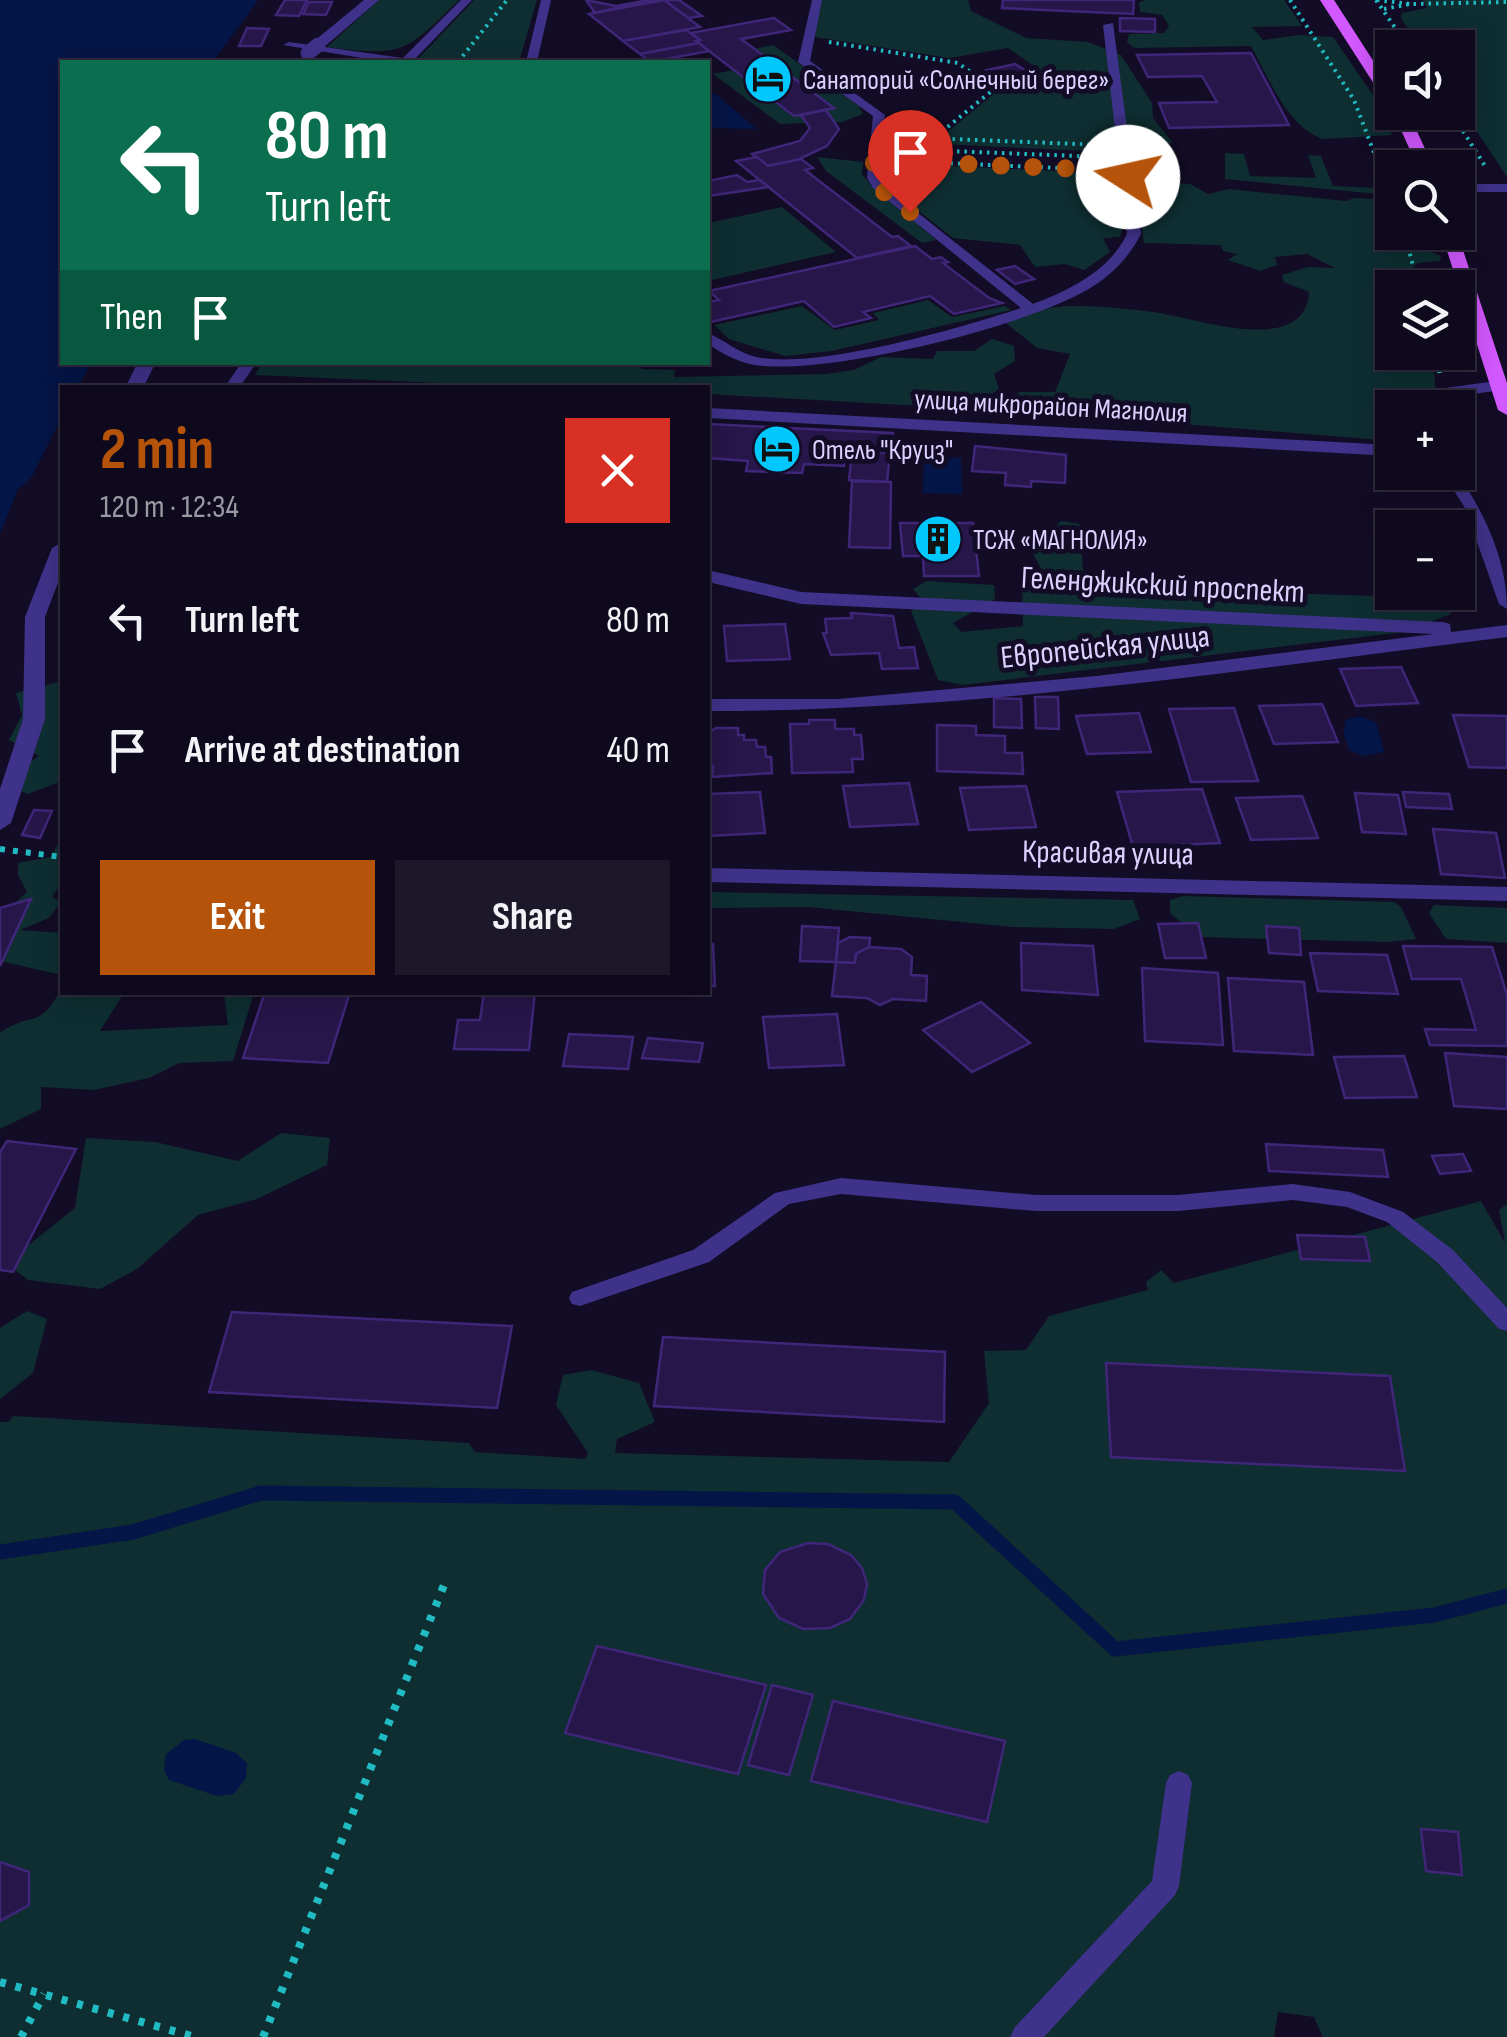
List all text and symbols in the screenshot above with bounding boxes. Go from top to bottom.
map controls [1375,30,1475,610]
button: sound [1375,30,1475,130]
hotel icon: Санаторий «Солнечный берег» [742,53,794,105]
place label: Санаторий «Солнечный берег» [803,64,1109,97]
text: 80 m [265,95,389,179]
icon: left [100,100,230,230]
pin [868,110,953,213]
icon: arrive [883,125,938,180]
position arrow [1076,125,1180,229]
button: search [1375,150,1475,250]
text: Turn left [265,180,391,235]
button: layers [1375,270,1475,370]
icon: arrive [183,290,238,345]
text: Then [100,295,163,340]
street label: улица микрорайон Магнолия [913,383,1188,430]
button: + [1375,390,1475,490]
text: 2 min [100,414,214,486]
button: close [565,418,670,523]
hotel icon: Отель "Круиз" [751,423,803,475]
place label: Отель "Круиз" [812,434,953,467]
text: 120 m · 12:34 [100,488,239,527]
button: − [1375,510,1475,610]
building icon: ТСЖ «МАГНОЛИЯ» [912,513,964,565]
place label: ТСЖ «МАГНОЛИЯ» [973,524,1148,557]
street label: Геленджикский проспект [1020,559,1306,612]
icon: left [100,593,155,648]
text: Turn left [185,598,299,643]
text: 80 m [606,598,670,643]
street label: Европейская улица [999,617,1212,678]
icon: arrive [100,723,155,778]
text: Arrive at destination [185,728,460,773]
text: 40 m [607,728,670,773]
street label: Красивая улица [1022,833,1194,874]
button: Exit [100,860,375,975]
button: Share [395,860,670,975]

